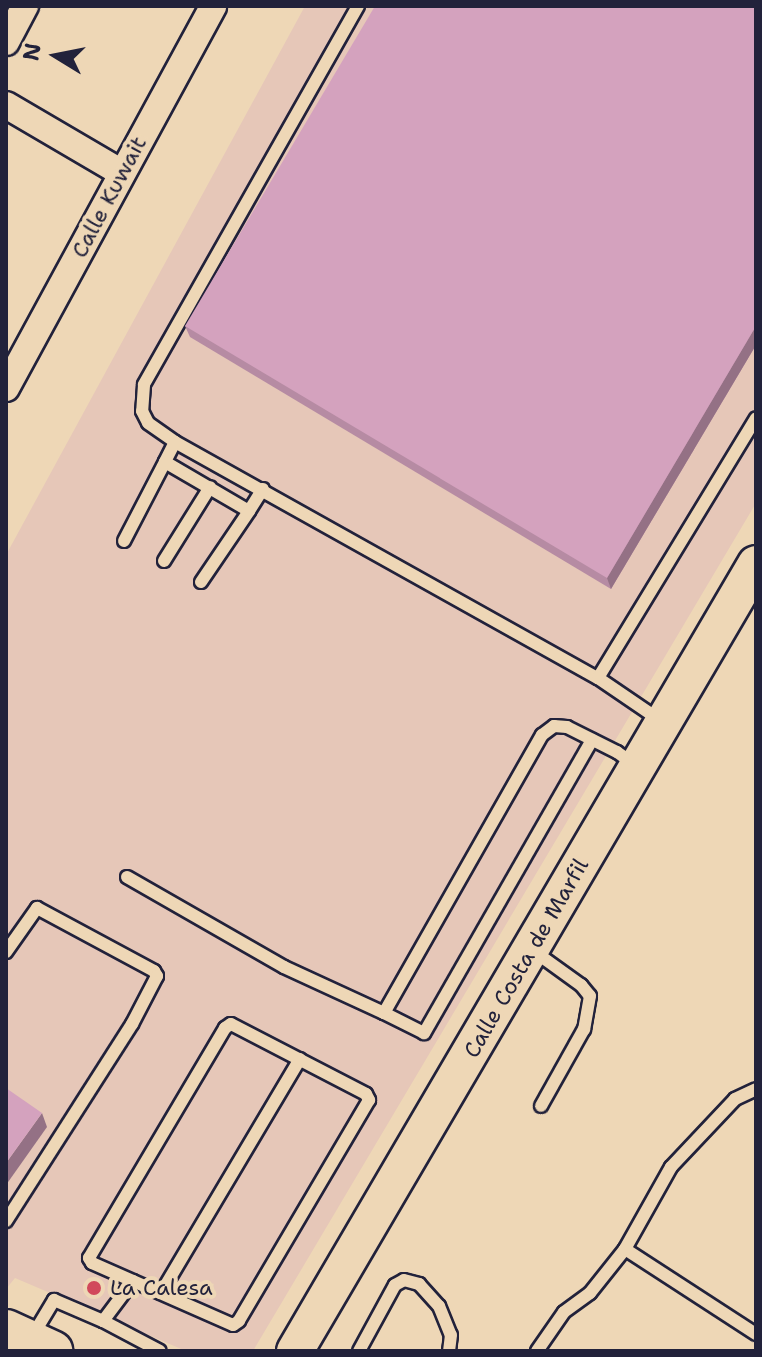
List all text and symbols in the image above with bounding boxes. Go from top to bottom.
north arrow [16,16,96,96]
text: N [16,41,48,63]
street label: Calle Kuwait [66,132,152,262]
street label: Calle Costa de Marfil [458,854,594,1062]
place label: La Calesa [110,1275,213,1301]
marker: La Calesa [85,1279,103,1297]

